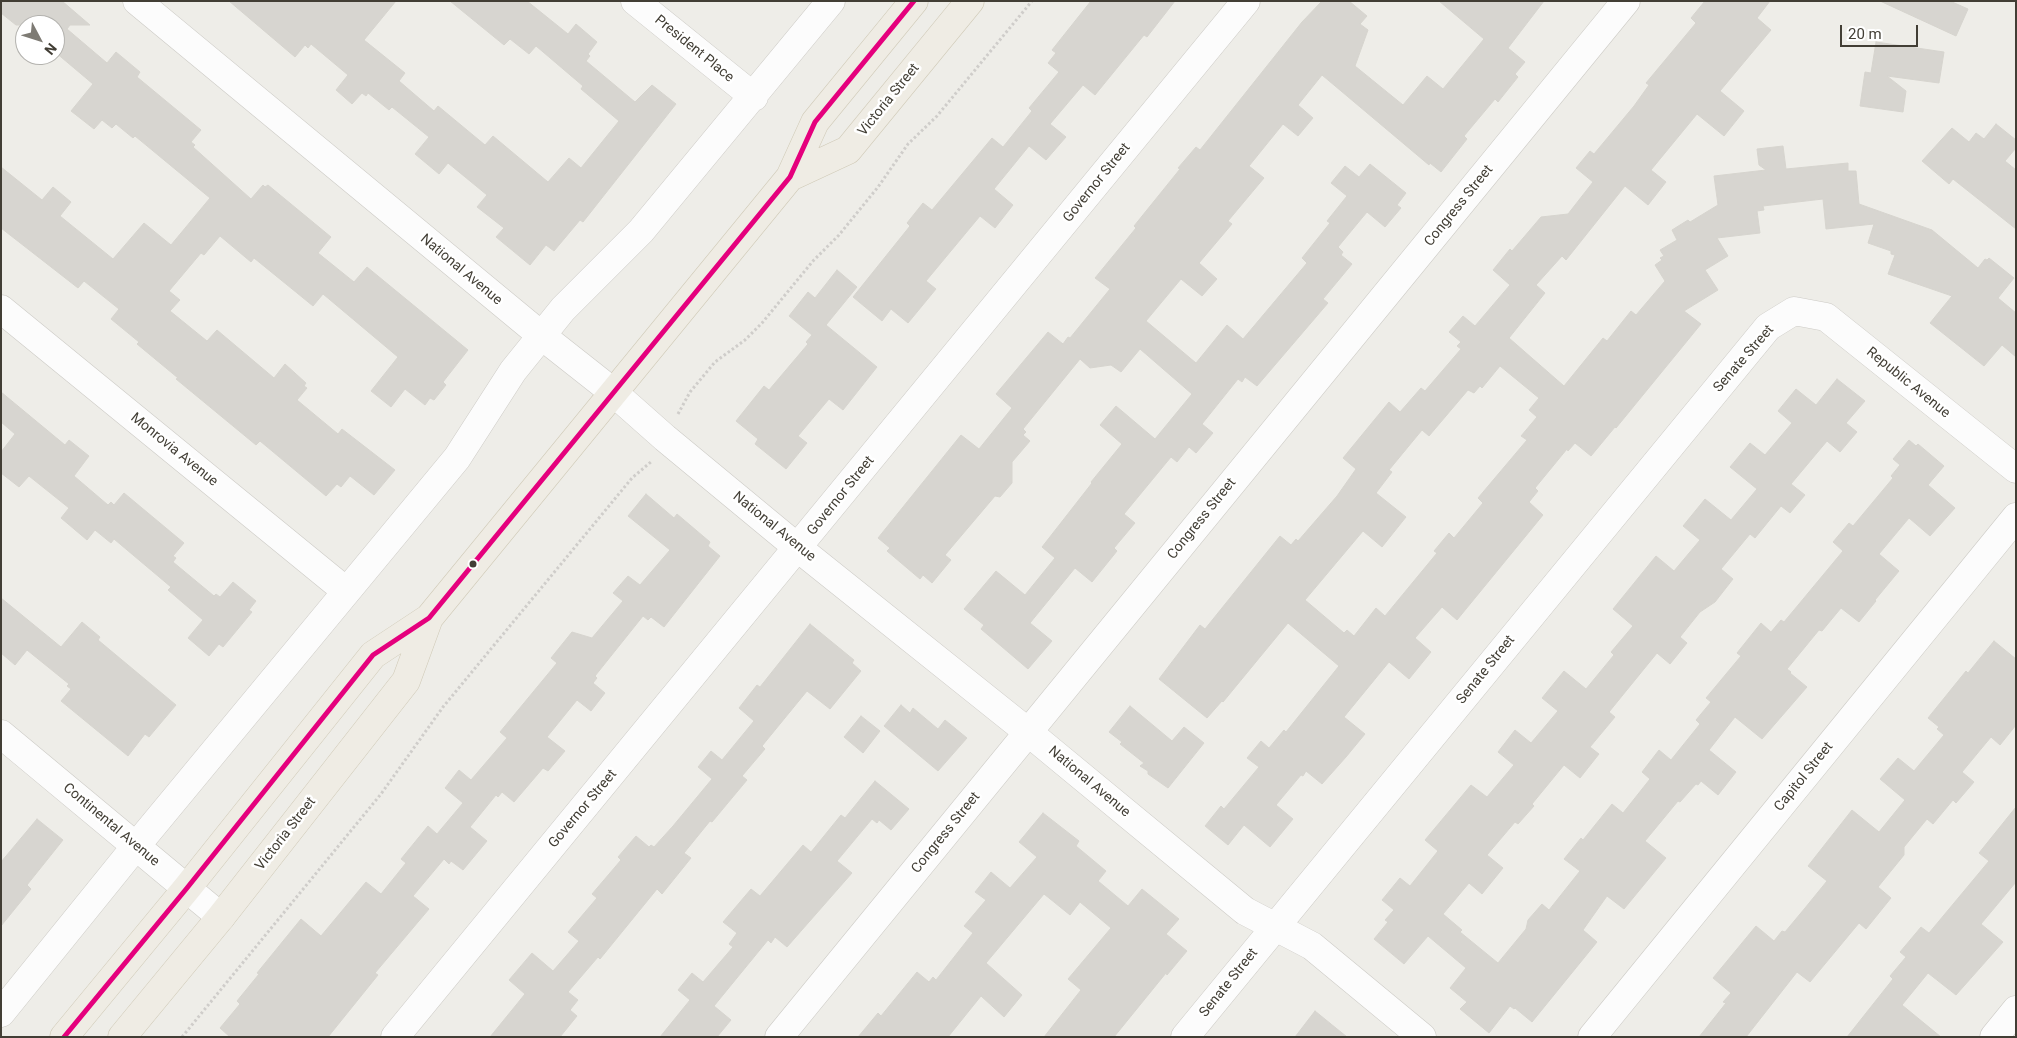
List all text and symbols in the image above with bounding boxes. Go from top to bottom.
street label: President Place [651,12,737,86]
north arrow [15,15,65,65]
scale bar [1842,15,1920,47]
text: 20 m [1848,25,1882,43]
text: N [41,40,60,58]
street label: Victoria Street [855,60,923,140]
street label: Governor Street [1060,140,1134,226]
street label: Congress Street [1421,162,1497,250]
street label: National Avenue [417,231,505,309]
street label: Senate Street [1710,322,1778,396]
street label: Republic Avenue [1863,344,1953,422]
street label: Monrovia Avenue [127,410,221,490]
street label: Governor Street [804,453,878,539]
street label: Congress Street [1164,475,1240,563]
street label: National Avenue [729,489,819,565]
unlabelled marker [468,559,478,569]
street label: Senate Street [1453,632,1519,708]
street label: Capitol Street [1771,739,1837,815]
street label: National Avenue [1045,743,1133,821]
street label: Governor Street [545,766,621,852]
street label: Continental Avenue [59,780,163,870]
street label: Congress Street [908,789,984,877]
street label: Victoria Street [252,794,320,874]
street label: Senate Street [1196,945,1262,1021]

